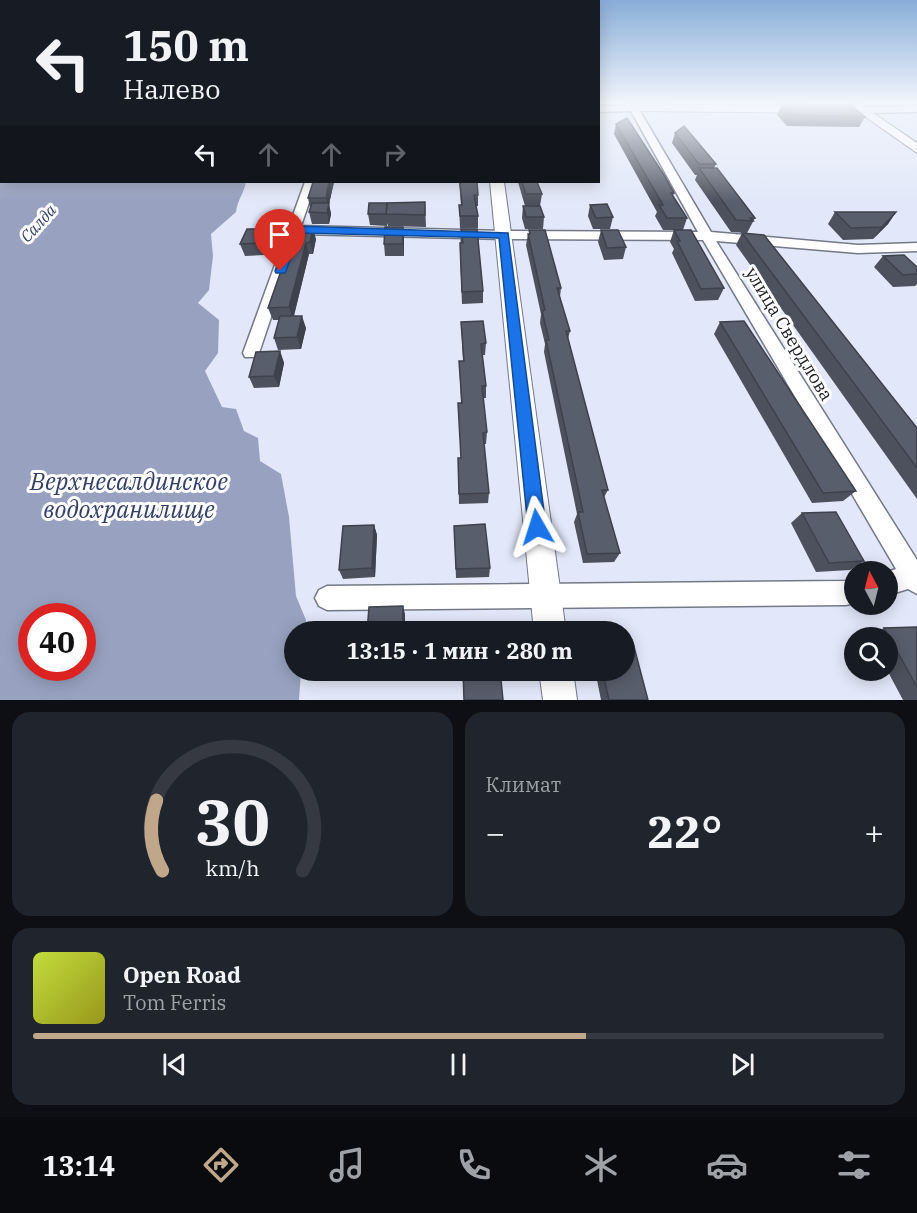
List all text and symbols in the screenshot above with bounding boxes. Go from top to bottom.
text: 150 m [123,18,249,73]
icon: left [24,24,102,102]
text: Налево [123,71,220,106]
icon: left [189,138,222,171]
icon: ahead [252,138,285,171]
icon: ahead [315,138,348,171]
icon: right [378,138,411,171]
water label: Салда [16,200,60,246]
pin [254,209,305,271]
icon: arrive [263,218,296,251]
street label: улица Свердлова [740,263,839,405]
water label: Верхнесалдинское водохранилище [29,465,228,525]
position arrow [505,495,569,559]
north arrow [844,561,898,615]
map controls [844,561,898,681]
speed limit sign: 40 [18,603,96,681]
button: search [844,627,898,681]
text: 13:15 · 1 мин · 280 m [346,636,573,665]
text: Климат [486,771,561,798]
text: 30 [195,781,270,862]
text: 22° [647,802,722,860]
text: − [486,811,505,854]
text: + [864,811,884,854]
text: km/h [205,854,259,882]
text: Open Road [123,960,241,989]
text: Tom Ferris [123,989,226,1016]
icon: previous [158,1048,191,1081]
icon: pause [442,1048,475,1081]
icon: next [726,1048,759,1081]
icon: directions [200,1144,242,1186]
icon: music [326,1144,368,1186]
icon: phone [453,1144,495,1186]
icon: climate [580,1144,622,1186]
icon: car [706,1144,748,1186]
icon: filters [833,1144,875,1186]
text: 13:14 [42,1148,115,1183]

